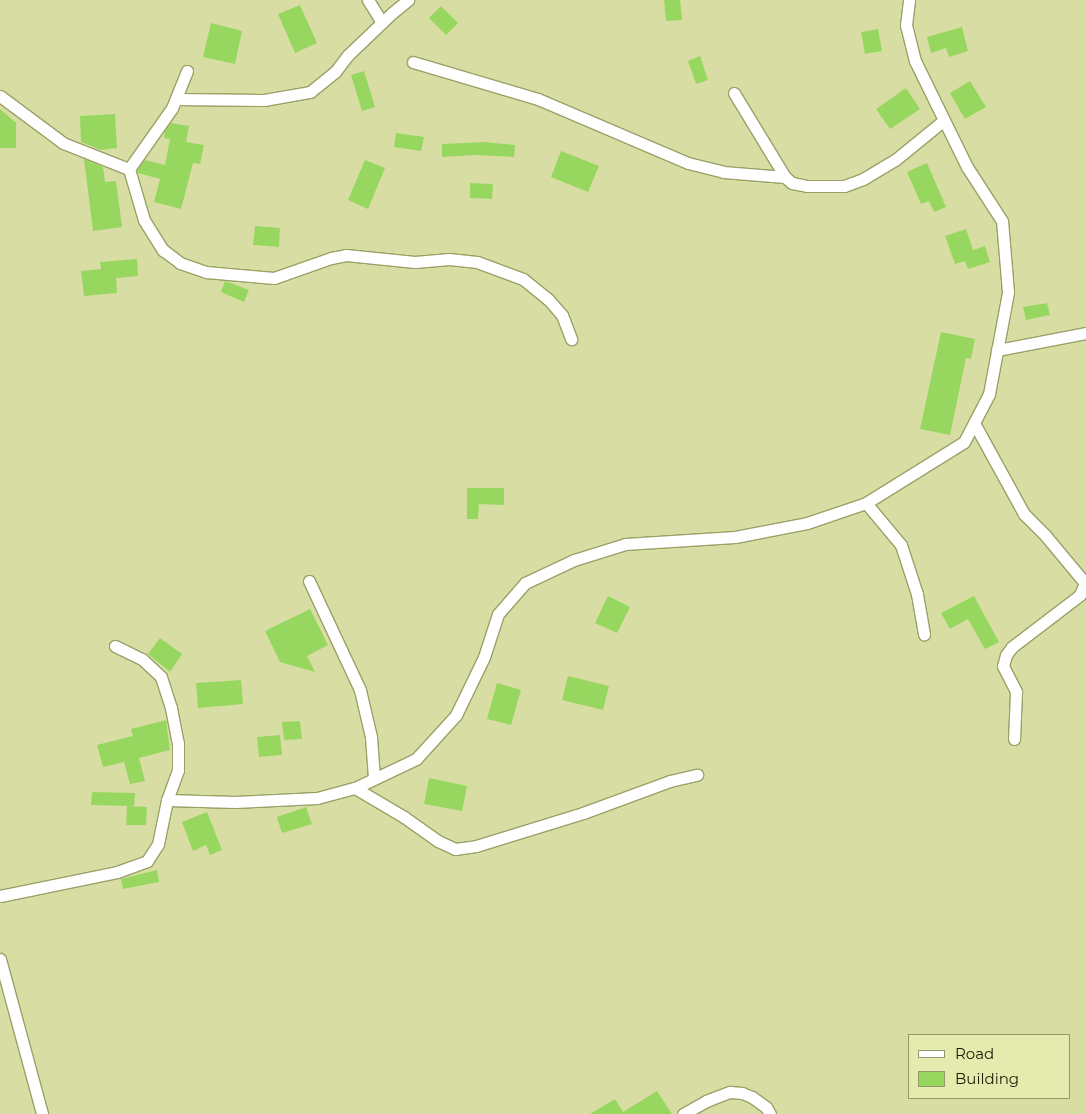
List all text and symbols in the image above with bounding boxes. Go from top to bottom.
legend [908,1034,1071,1099]
text: Road [955,1044,994,1063]
text: Building [955,1069,1019,1088]

